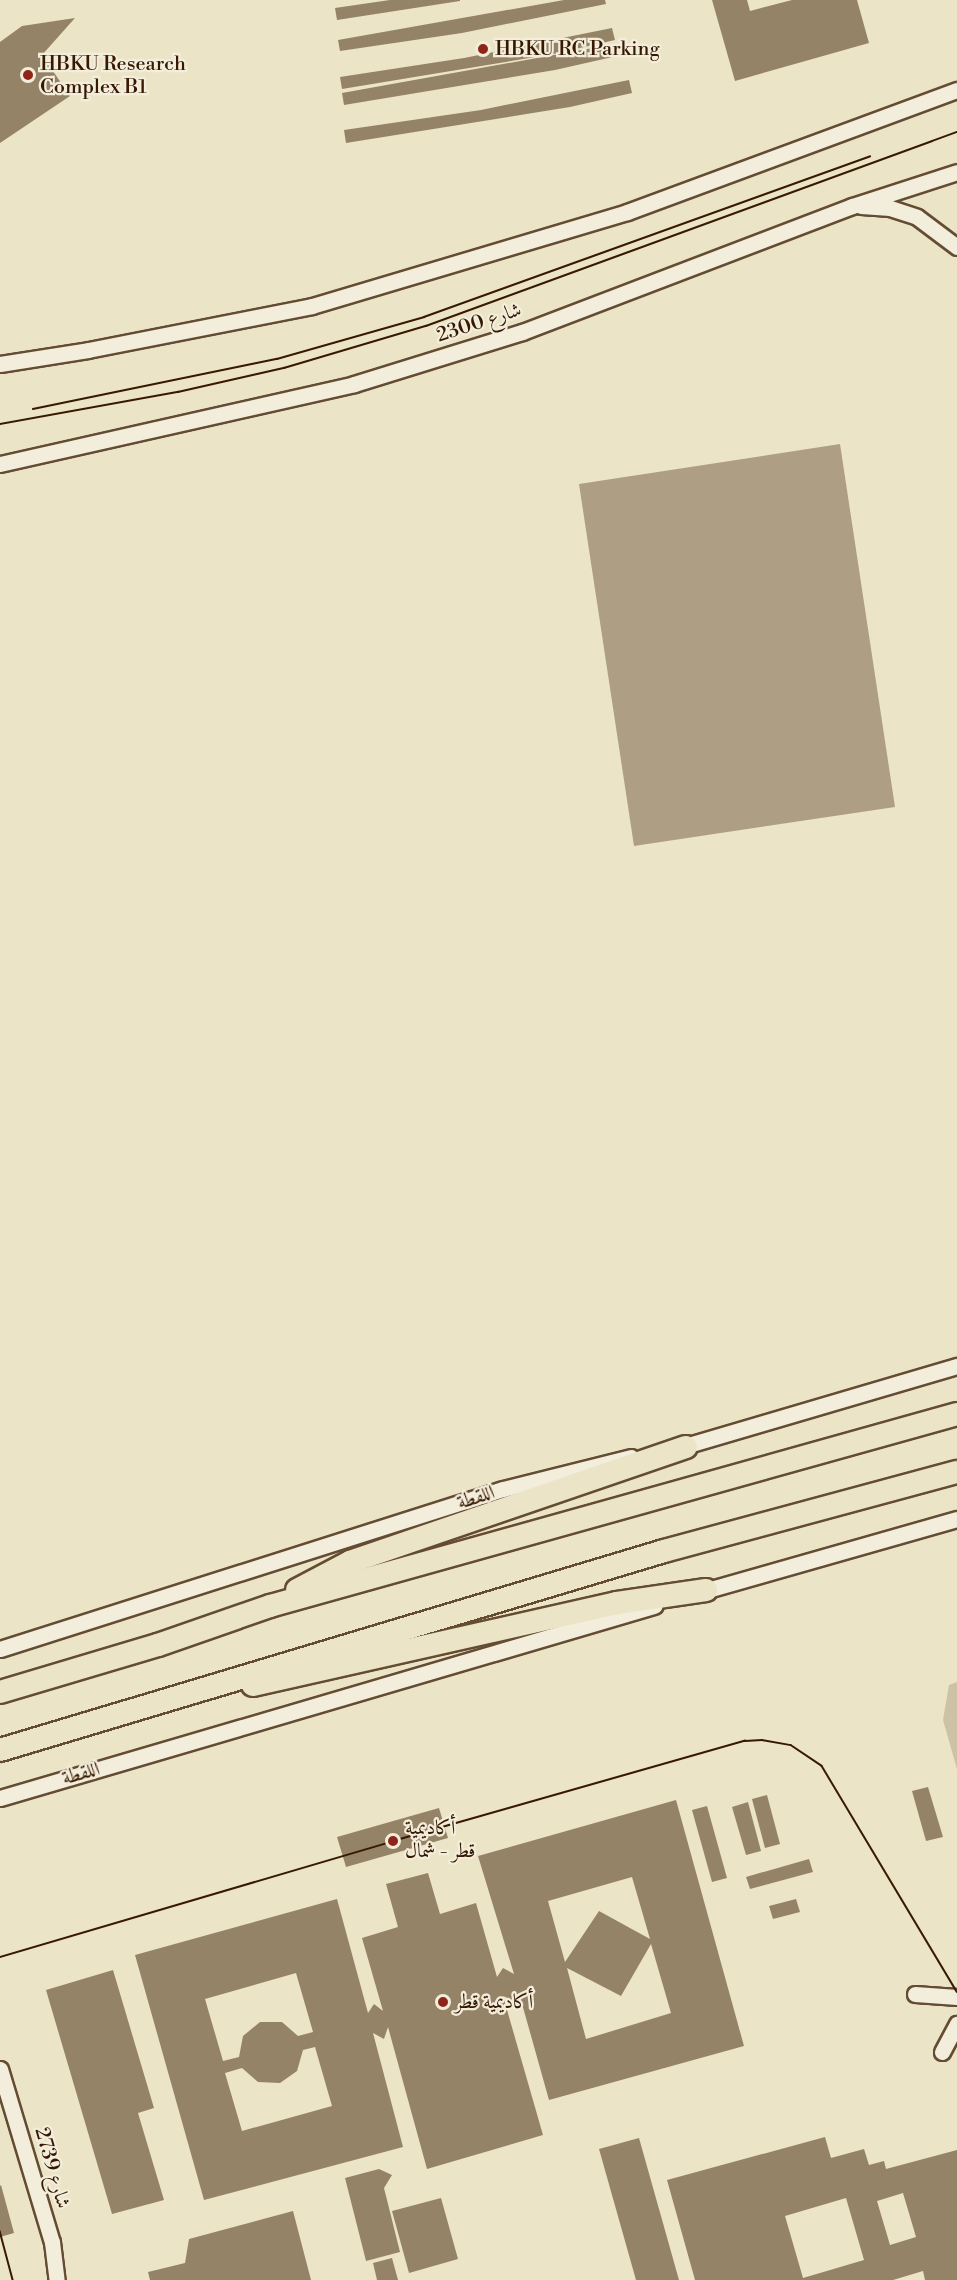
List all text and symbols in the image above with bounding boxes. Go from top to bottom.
place label: HBKU RC Parking [495,37,660,61]
marker: HBKU RC Parking [476,42,490,56]
place label: HBKU Research Complex B1 [40,52,186,99]
marker: HBKU Research Complex B1 [21,68,35,82]
street label: شارع 2300 [434,298,524,348]
street label: اللقطة [454,1481,498,1515]
street label: اللقطة [59,1757,103,1791]
place label: أكاديمية قطر - شمال [405,1817,476,1864]
marker: أكاديمية قطر - شمال [386,1834,400,1848]
place label: أكاديمية قطر [455,1990,533,2014]
marker: أكاديمية قطر [436,1995,450,2009]
street label: شارع 2739 [29,2125,75,2211]

